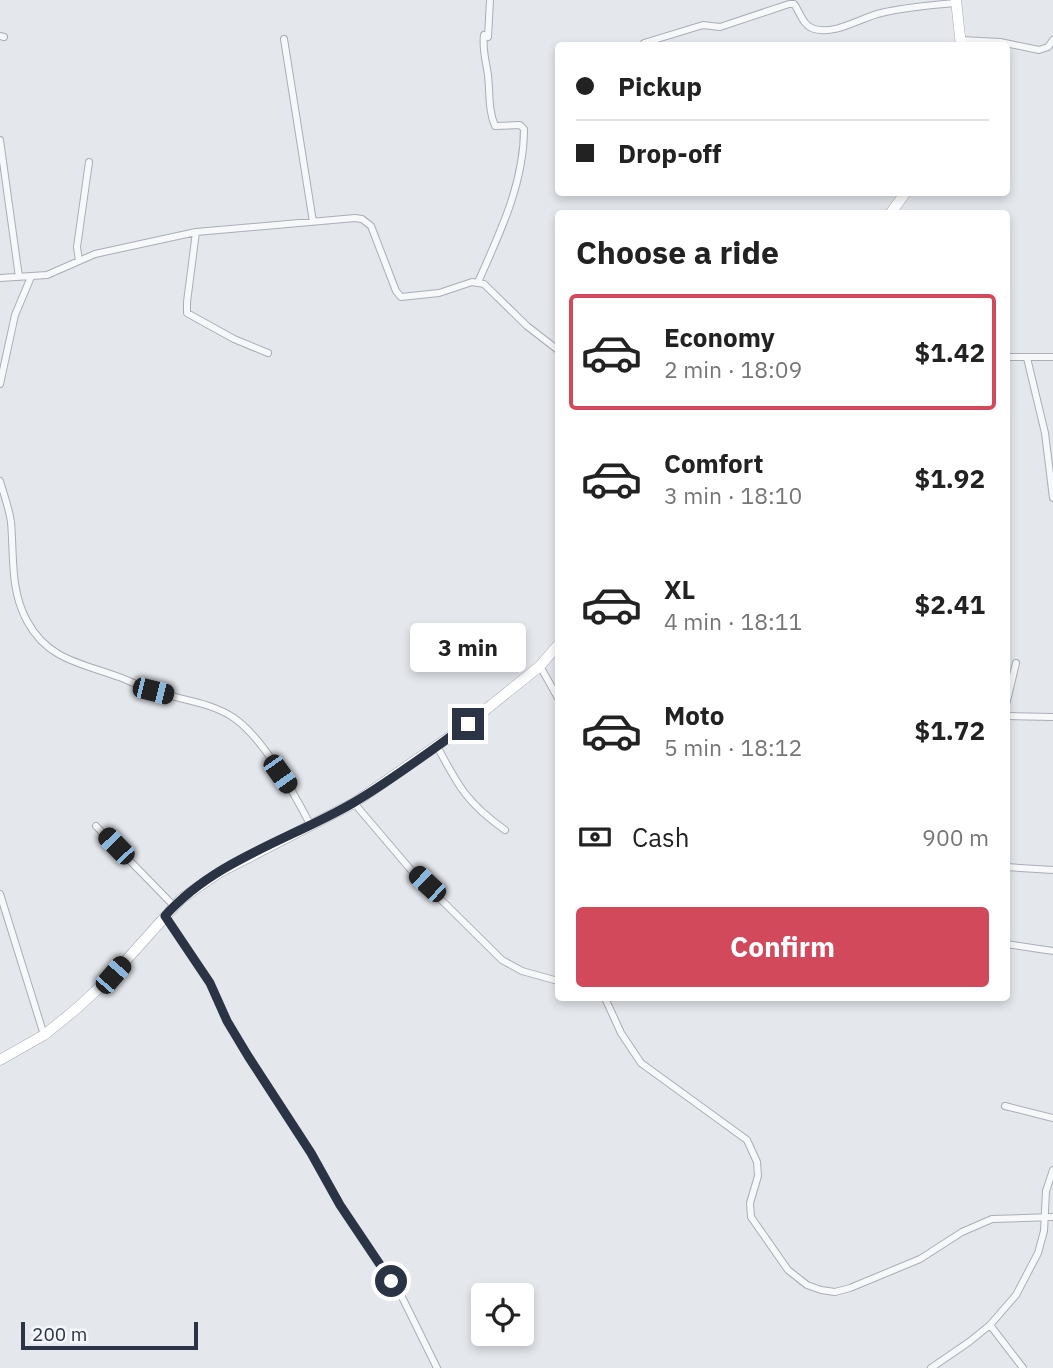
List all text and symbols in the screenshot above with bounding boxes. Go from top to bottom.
text: Pickup [618,69,702,103]
text: Drop-off [618,136,721,170]
text: Choose a ride [576,231,779,273]
text: Economy [664,320,775,354]
icon: car [580,321,643,384]
text: $1.42 [915,335,985,369]
text: 2 min · 18:09 [664,354,802,384]
text: Comfort [664,446,763,480]
icon: car [580,447,643,510]
text: $1.92 [915,461,985,495]
text: 3 min · 18:10 [664,480,802,510]
text: XL [664,572,695,606]
icon: car [580,573,643,636]
text: $2.41 [915,587,985,621]
text: 4 min · 18:11 [664,606,802,636]
callout: 3 min [410,622,526,672]
text: 3 min [438,632,498,662]
car [131,676,176,706]
text: Moto [664,698,724,732]
icon: car [580,699,643,762]
route end [452,708,484,740]
text: $1.72 [915,713,985,747]
text: 5 min · 18:12 [664,732,802,762]
car [260,751,301,797]
icon: cash [576,818,614,856]
text: Cash [632,820,689,854]
text: 900 m [922,822,989,852]
car [94,824,139,868]
car [405,862,450,906]
button: Confirm [576,907,989,987]
car [92,952,135,998]
route start [375,1265,407,1297]
map controls [471,1283,534,1346]
button: locate [471,1283,534,1346]
scale bar [21,1319,198,1351]
text: 200 m [32,1322,87,1346]

